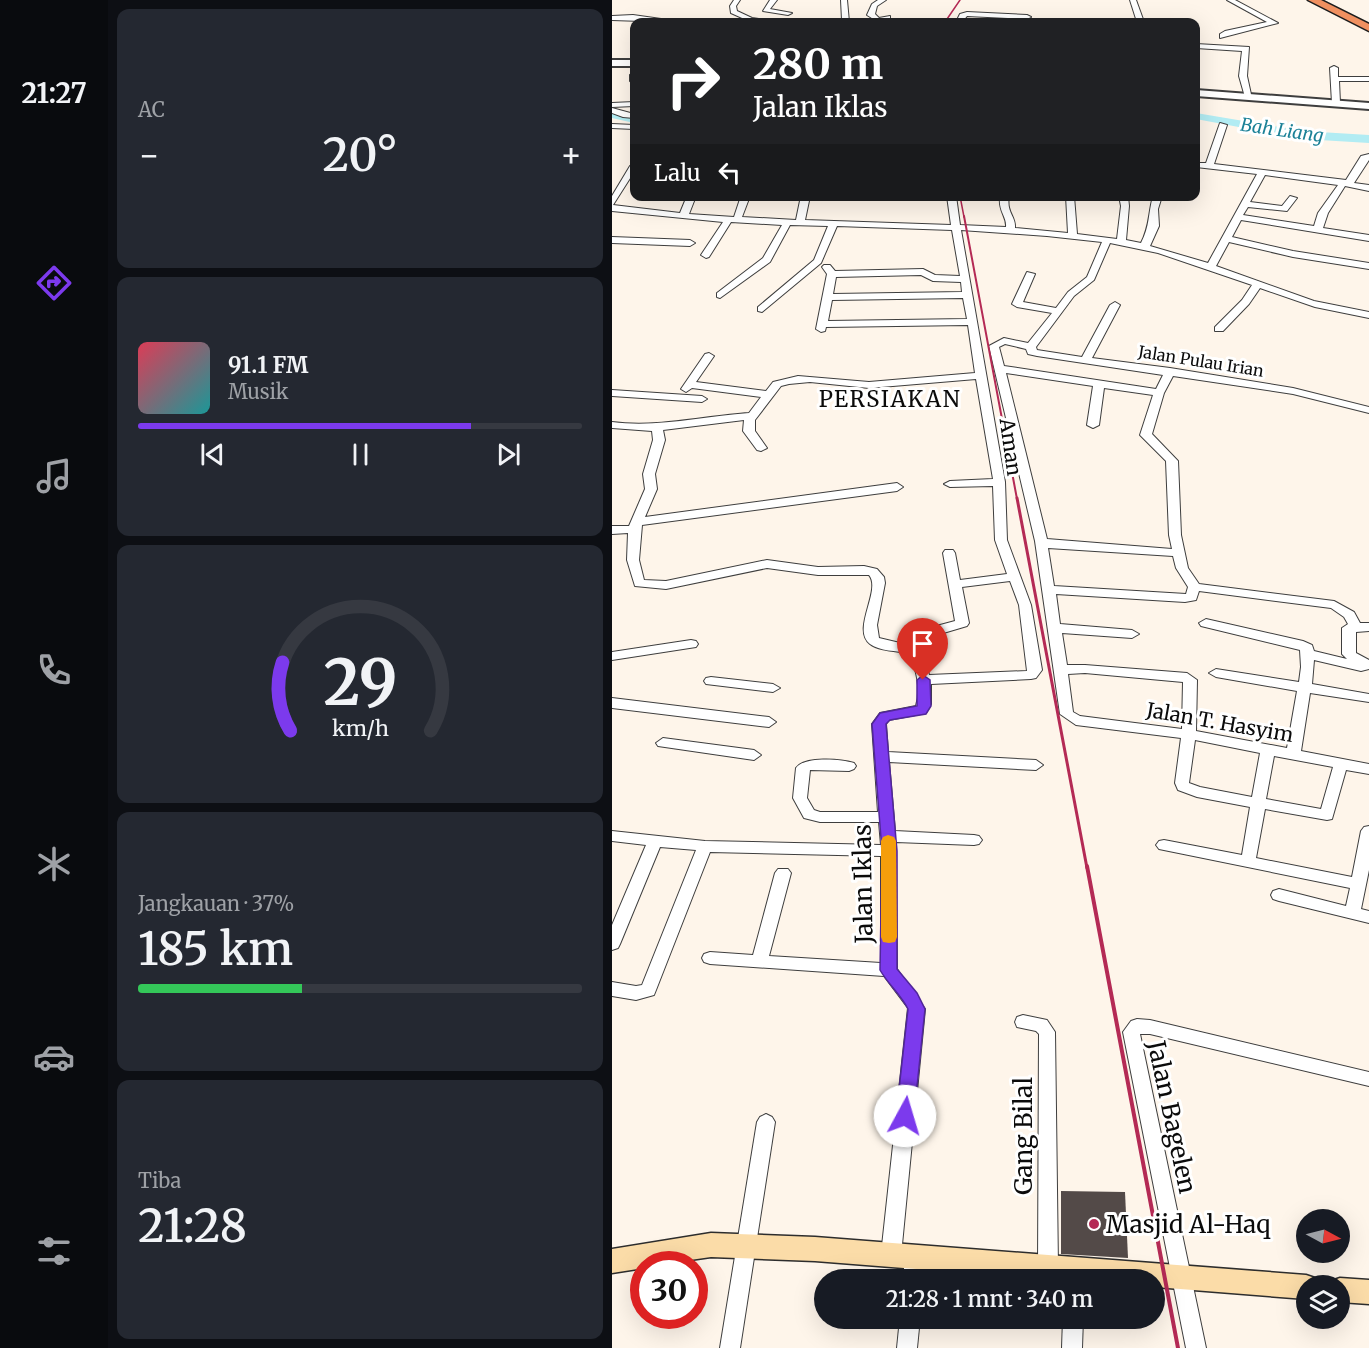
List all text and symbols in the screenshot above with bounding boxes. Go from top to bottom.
text: 280 m [753,38,883,90]
icon: right [654,42,732,120]
text: 21:27 [21,76,87,110]
text: Jalan Iklas [753,90,887,124]
text: AC [138,97,165,122]
water label: Bah Liang [1239,113,1325,147]
text: 20° [322,127,398,183]
text: − [138,135,160,176]
text: + [560,135,582,176]
icon: left [713,156,746,189]
text: Lalu [654,159,701,187]
icon: directions [33,262,75,304]
street label: Jalan Pulau Irian [1136,341,1266,381]
text: 91.1 FM [228,351,308,379]
text: Musik [228,379,288,404]
district label: PERSIAKAN [819,385,961,413]
street label: Aman [994,416,1027,477]
icon: previous [196,438,229,471]
icon: pause [344,438,377,471]
icon: next [492,438,525,471]
icon: music [33,455,75,497]
pin [897,618,948,680]
icon: arrive [906,627,939,660]
text: 29 [323,644,397,722]
icon: phone [33,649,75,691]
street label: Jalan T. Hasyim [1144,697,1296,747]
text: km/h [332,715,388,742]
street label: Jalan Iklas [846,824,880,945]
icon: climate [33,843,75,885]
text: Jangkauan · 37% [138,891,294,916]
text: 185 km [138,921,293,977]
icon: car [33,1036,75,1078]
street label: Jalan Bagelen [1140,1037,1203,1196]
street label: Gang Bilal [1008,1077,1039,1195]
position arrow [873,1084,937,1148]
text: Tiba [138,1168,181,1193]
text: 21:28 [138,1198,247,1254]
place label: Masjid Al-Haq [1106,1209,1271,1240]
north arrow [1296,1209,1350,1263]
map controls [1296,1209,1350,1329]
marker: Masjid Al-Haq [1087,1217,1101,1231]
icon: filters [33,1230,75,1272]
speed limit sign: 30 [630,1251,708,1329]
button: layers [1296,1275,1350,1329]
text: 21:28 · 1 mnt · 340 m [886,1285,1093,1313]

